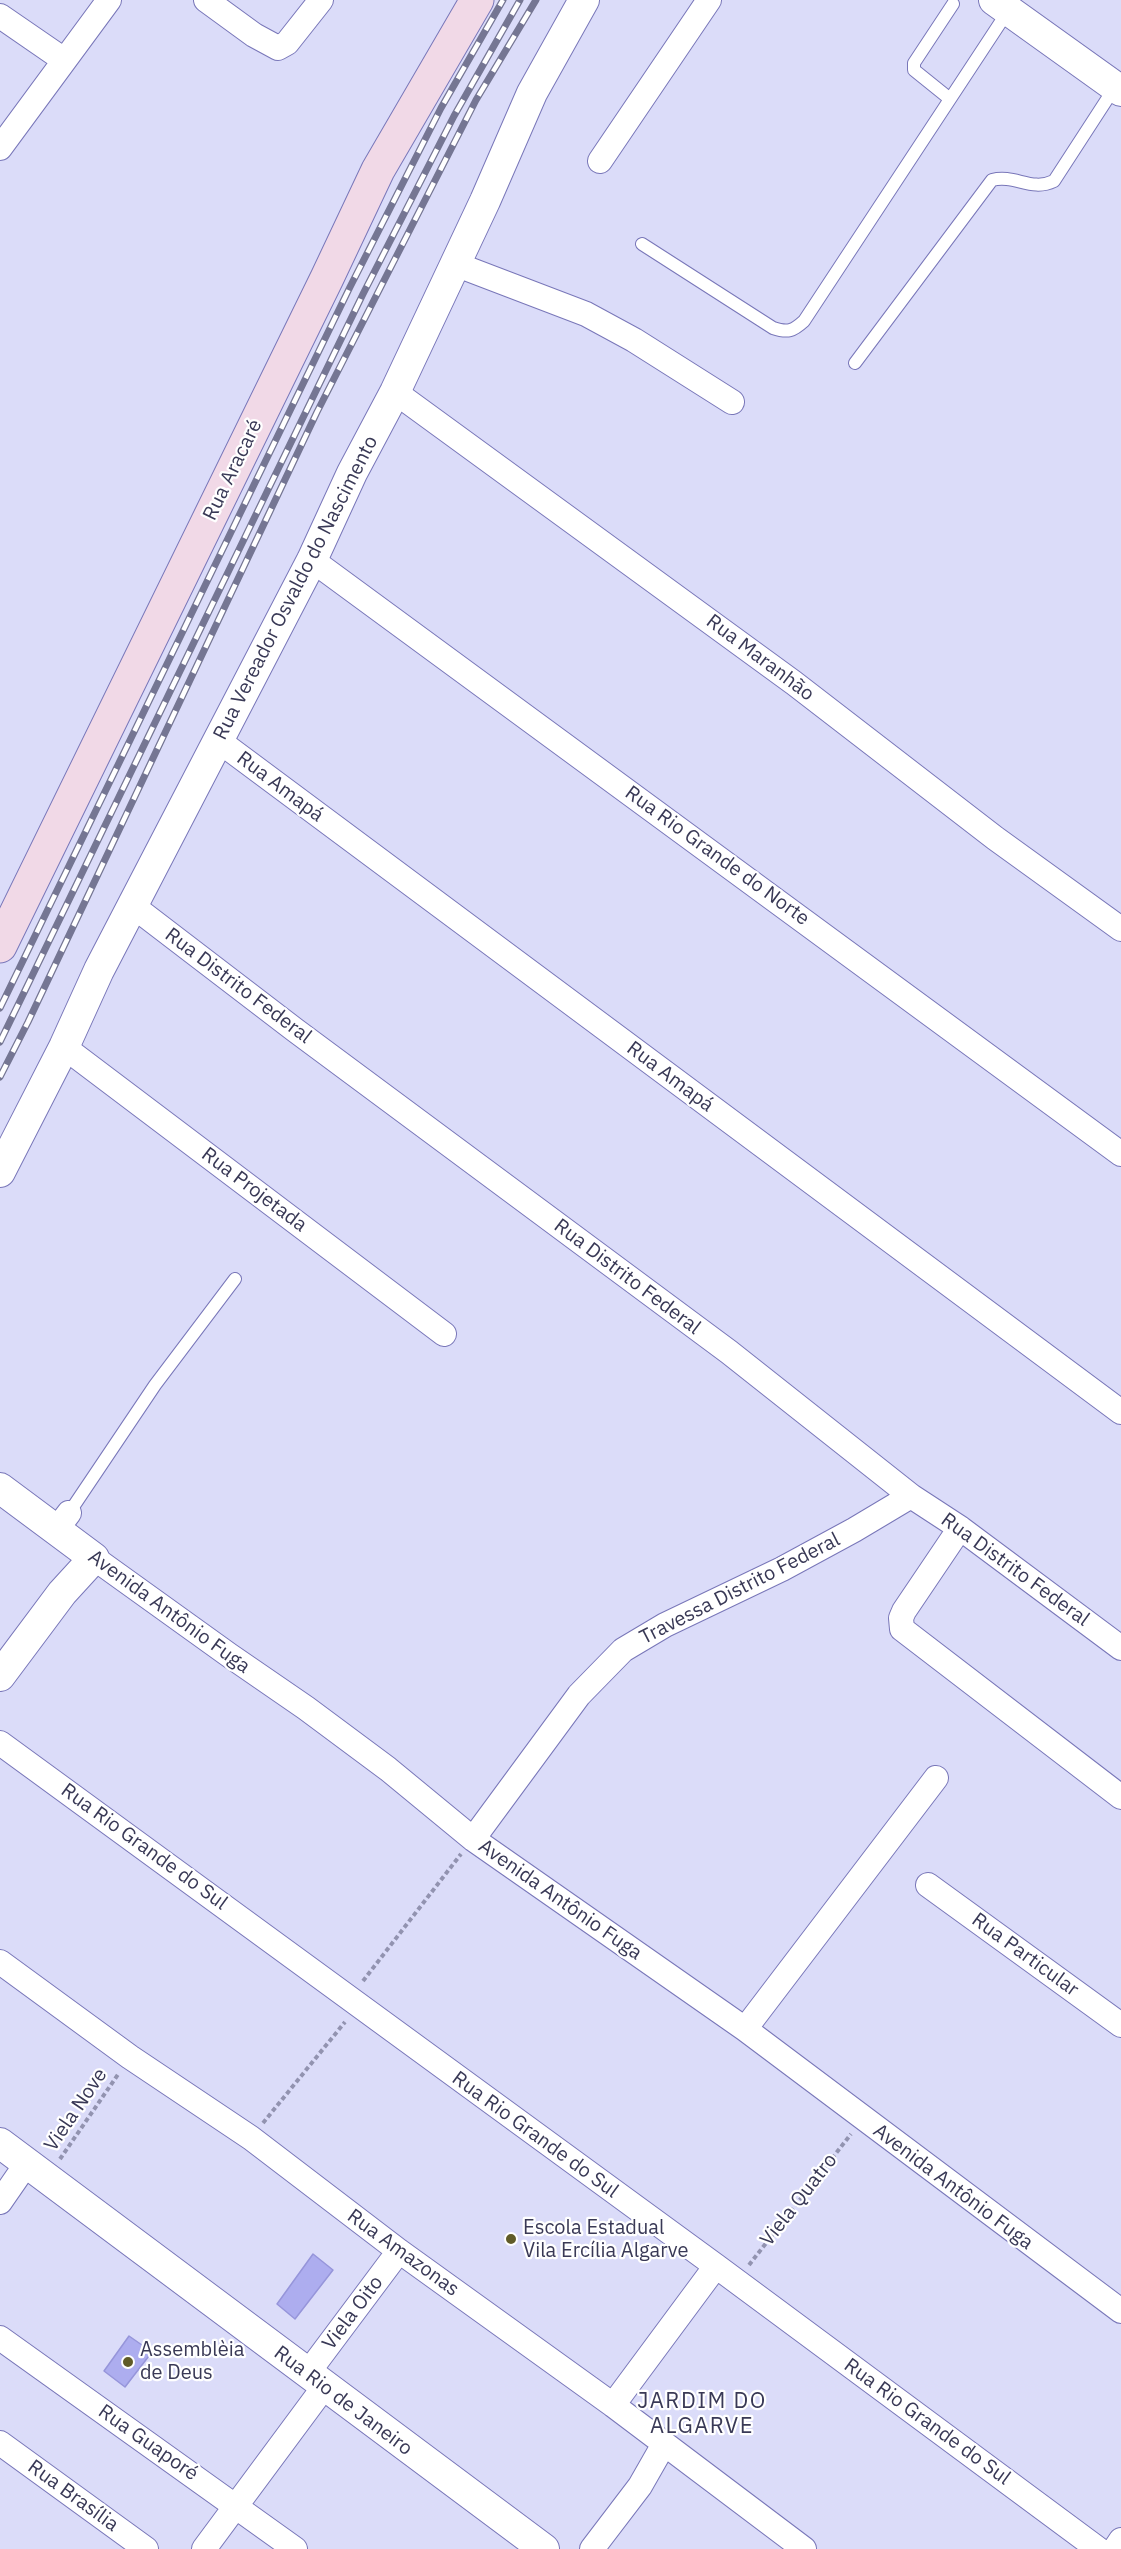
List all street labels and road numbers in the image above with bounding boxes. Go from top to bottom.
street label: Rua Aracaré [198,416,268,524]
street label: Rua Vereador Osvaldo do Nascimento [209,432,383,744]
street label: Rua Maranhão [701,610,819,706]
street label: Rua Amapá [232,746,328,828]
street label: Rua Rio Grande do Norte [620,781,814,931]
street label: Rua Distrito Federal [160,923,316,1049]
street label: Rua Amapá [622,1036,718,1118]
street label: Rua Projetada [197,1143,311,1237]
street label: Rua Distrito Federal [549,1214,705,1340]
street label: Rua Distrito Federal [936,1508,1094,1632]
street label: Travessa Distrito Federal [636,1528,844,1650]
street label: Avenida Antônio Fuga [83,1545,255,1679]
street label: Rua Rio Grande do Sul [56,1779,232,1915]
street label: Avenida Antônio Fuga [474,1834,646,1966]
street label: Rua Particular [967,1908,1083,2002]
street label: Viela Nove [40,2064,112,2156]
street label: Rua Rio Grande do Sul [447,2067,623,2203]
street label: Avenida Antônio Fuga [868,2119,1038,2255]
street label: Viela Quatro [755,2149,843,2251]
street label: Rua Amazonas [342,2204,464,2302]
street label: Viela Oito [317,2271,389,2355]
street label: Rua Rio de Janeiro [269,2341,417,2461]
street label: Rua Rio Grande do Sul [839,2354,1015,2490]
street label: Rua Guaporé [93,2400,203,2486]
street label: Rua Brasília [23,2455,123,2537]

